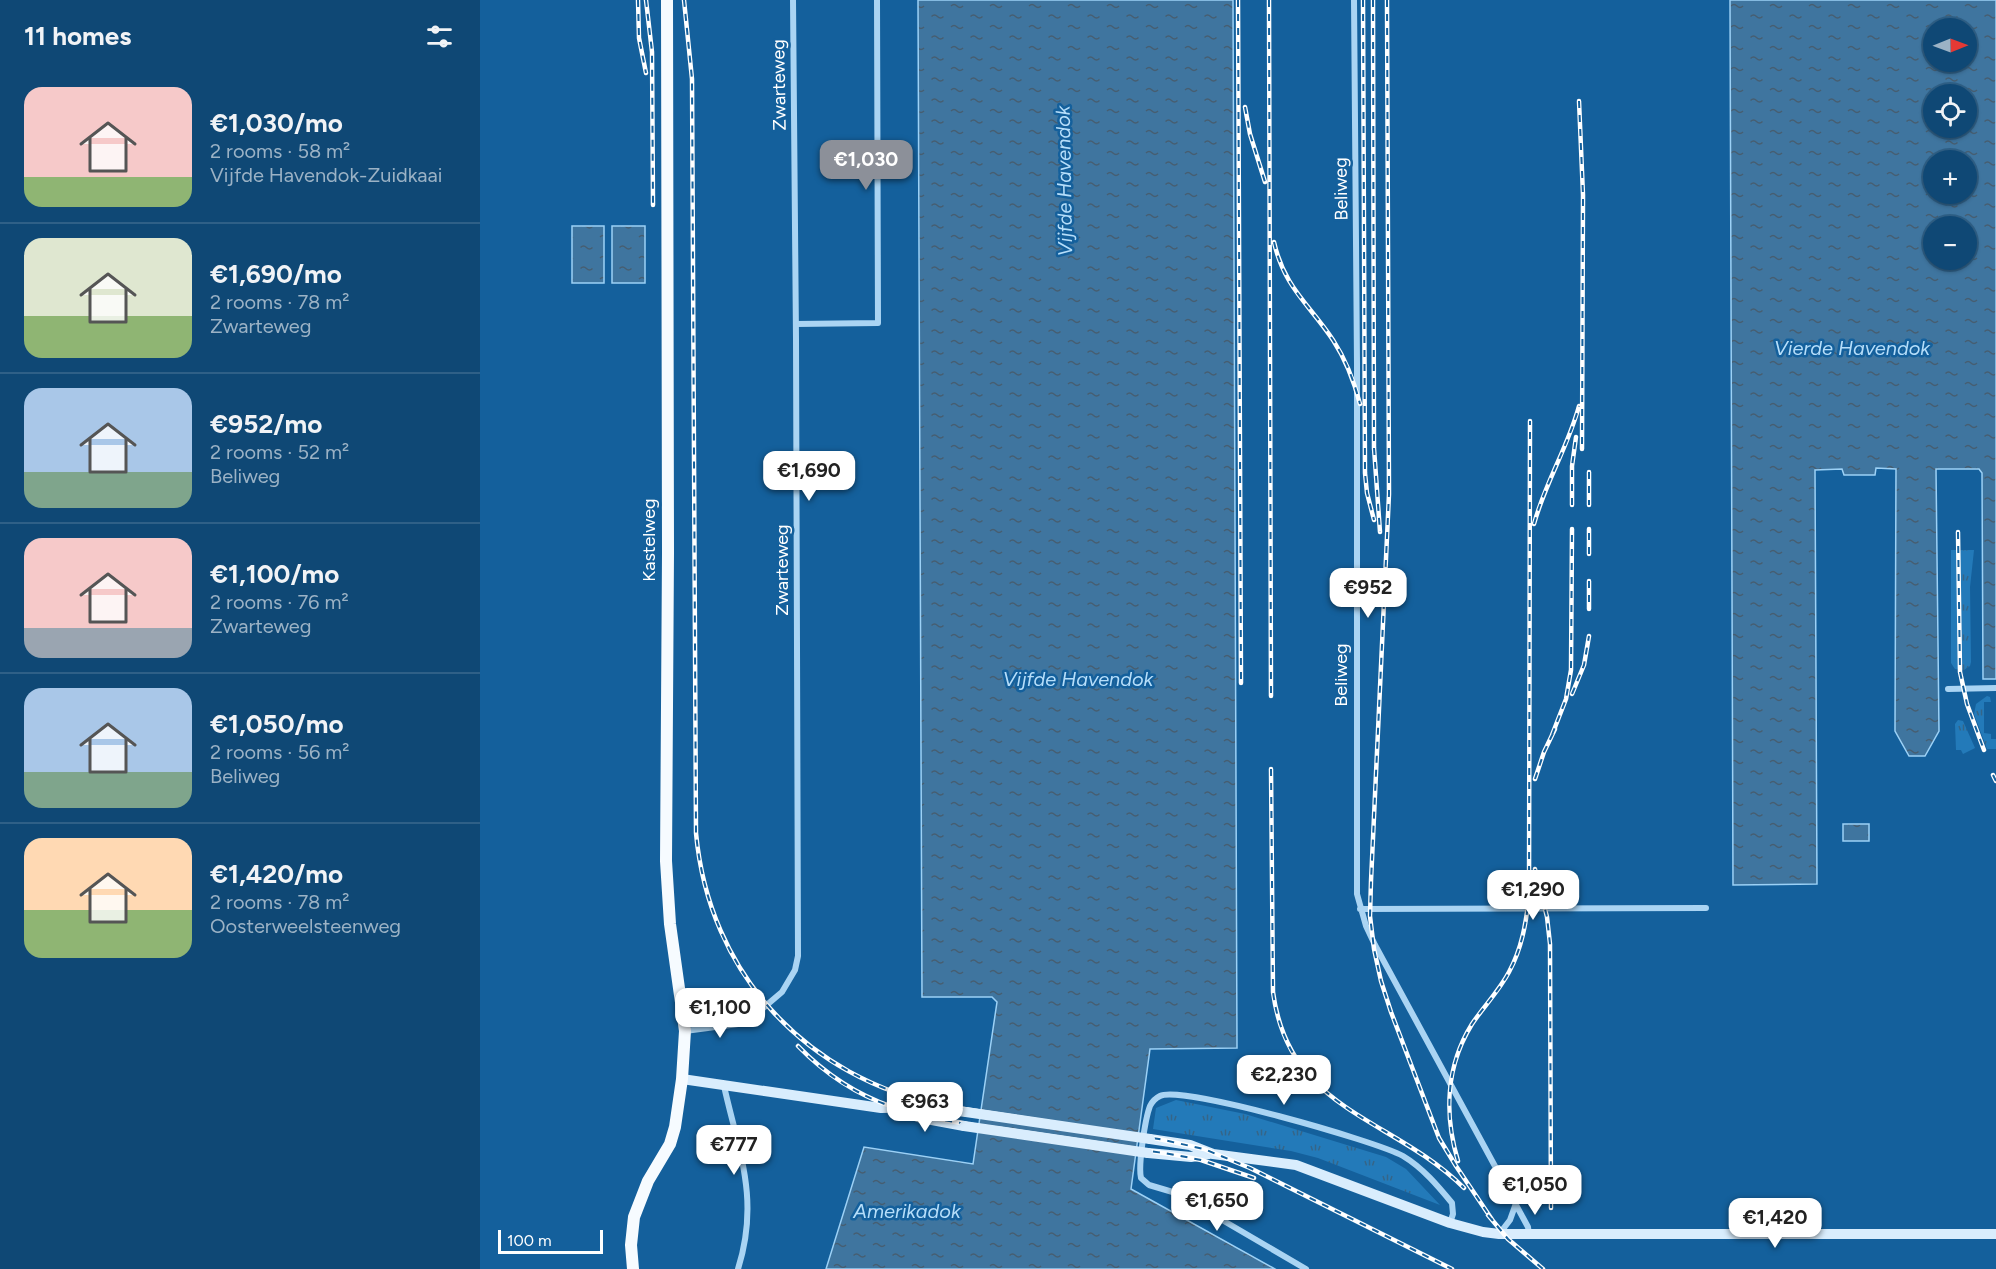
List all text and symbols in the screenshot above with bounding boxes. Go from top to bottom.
north arrow [1923,18,1977,72]
map controls [1923,18,1977,270]
text: 11 homes [24,20,131,52]
icon: filters [423,20,456,53]
street label: Zwarteweg [767,39,791,131]
button: locate [1923,84,1977,138]
water label: Vijfde Havendok [1051,104,1077,257]
text: €1,030/mo [210,107,343,139]
icon: home [72,111,144,183]
text: 2 rooms · 58 m² [210,139,350,163]
pin: €1,030 [817,140,915,191]
text: €1,030 [834,147,898,171]
button: + [1923,150,1977,204]
street label: Beliweg [1329,157,1353,221]
text: Vijfde Havendok-Zuidkaai [210,163,442,187]
button: − [1923,216,1977,270]
text: €1,690/mo [210,258,342,290]
icon: home [72,262,144,334]
text: 2 rooms · 78 m² [210,290,350,314]
text: Zwarteweg [210,314,312,338]
water label: Vierde Havendok [1774,336,1931,360]
text: €952/mo [210,408,322,440]
icon: home [72,412,144,484]
text: 2 rooms · 52 m² [210,440,349,464]
pin: €1,690 [760,451,858,502]
text: €1,690 [777,458,841,482]
text: Beliweg [210,464,280,488]
street label: Kastelweg [638,498,660,582]
street label: Zwarteweg [771,524,793,616]
text: €1,100/mo [210,558,339,590]
icon: home [72,562,144,634]
pin: €952 [1332,568,1404,619]
text: €952 [1344,575,1392,599]
text: 2 rooms · 76 m² [210,590,349,614]
text: Zwarteweg [210,614,312,638]
street label: Beliweg [1330,643,1352,707]
water label: Vijfde Havendok [1003,667,1155,691]
text: €1,050/mo [210,708,344,740]
icon: home [72,712,144,784]
text: 2 rooms · 56 m² [210,740,349,764]
text: Beliweg [210,764,280,788]
text: €1,420/mo [210,858,343,890]
icon: home [72,862,144,934]
pin: €1,290 [1484,870,1582,921]
text: €1,290 [1501,877,1565,901]
text: 2 rooms · 78 m² [210,890,350,914]
text: Oosterweelsteenweg [210,914,401,938]
pin: €1,100 [671,988,769,1039]
text: €1,100 [689,995,751,1019]
pin: €2,230 [1235,1055,1333,1106]
text: €2,230 [1251,1062,1317,1086]
pin: €963 [889,1082,961,1133]
text: €963 [901,1089,949,1113]
pin: €777 [698,1125,770,1176]
text: €777 [710,1132,758,1156]
pin: €1,050 [1486,1165,1584,1216]
text: €1,050 [1502,1172,1568,1196]
pin: €1,650 [1168,1181,1266,1232]
text: €1,650 [1185,1188,1249,1212]
pin: €1,420 [1726,1198,1824,1249]
water label: Amerikadok [852,1199,962,1223]
text: €1,420 [1743,1205,1807,1229]
scale bar [498,1227,603,1254]
text: 100 m [507,1231,552,1250]

